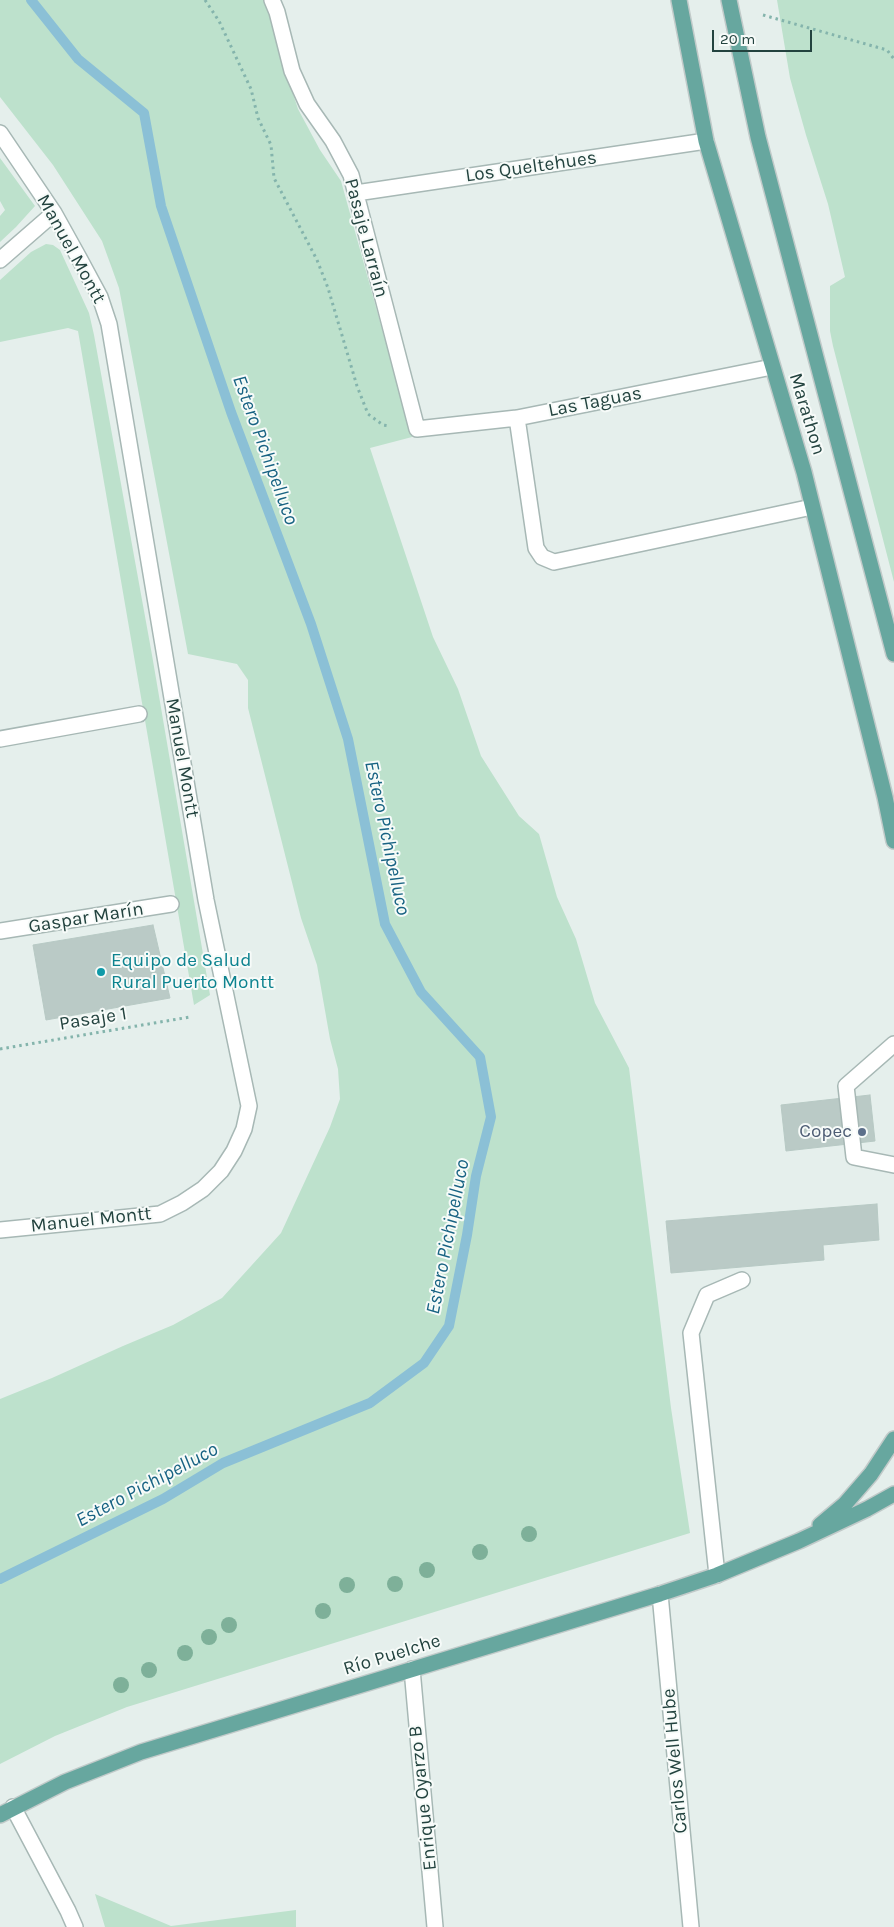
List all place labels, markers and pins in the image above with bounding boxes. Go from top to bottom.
place label: Equipo de Salud Rural Puerto Montt [111,950,274,994]
marker: Equipo de Salud Rural Puerto Montt [95,966,107,978]
place label: Copec [799,1121,852,1143]
marker: Copec [856,1126,868,1138]

